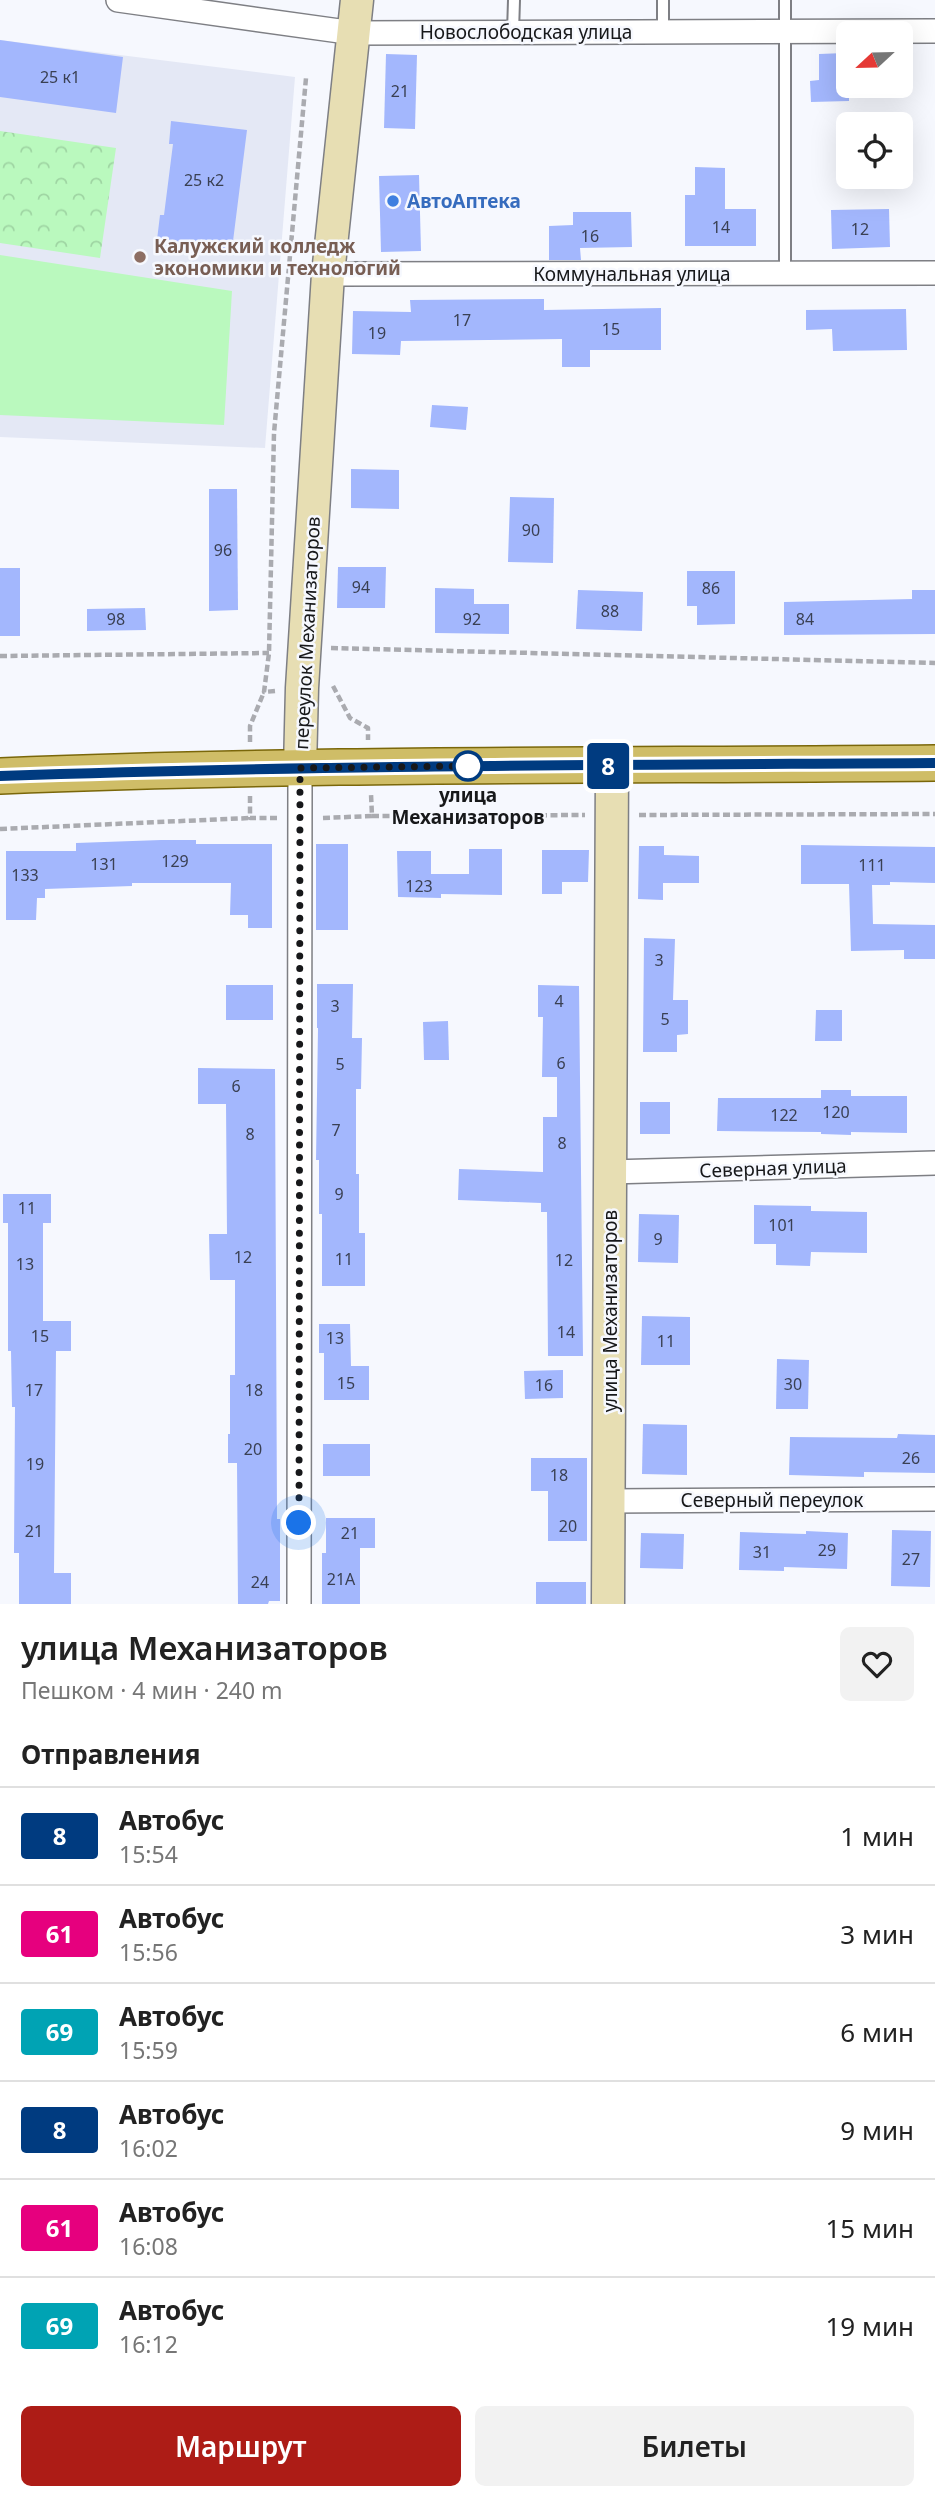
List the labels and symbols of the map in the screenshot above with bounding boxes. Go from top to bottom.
street label: Новослободская улица [420,19,632,45]
north arrow [836,21,914,98]
house number: 25 к1 [40,66,80,88]
house number: 21 [391,80,409,102]
house number: 25 к2 [184,169,224,191]
place label: АвтоАптека [407,188,521,214]
marker: АвтоАптека [385,193,401,209]
house number: 14 [712,216,730,238]
house number: 12 [851,218,869,240]
house number: 16 [581,225,599,247]
place label: Калужский колледж экономики и технологий [154,233,401,281]
marker: Калужский колледж экономики и технологий [132,249,148,265]
street label: Коммунальная улица [533,261,731,287]
house number: 17 [453,309,471,331]
house number: 15 [602,318,620,340]
house number: 19 [368,322,386,344]
street label: переулок Механизаторов [288,516,326,750]
house number: 90 [522,519,540,541]
house number: 96 [214,539,232,561]
house number: 94 [352,576,370,598]
house number: 86 [702,577,720,599]
house number: 88 [601,600,619,622]
house number: 98 [107,608,125,630]
house number: 92 [463,608,481,630]
house number: 84 [796,608,814,630]
line badge: 8 [585,743,631,789]
marker: улица Механизаторов [453,751,483,781]
place label: улица Механизаторов [391,782,545,830]
house number: 129 [161,850,189,872]
house number: 131 [90,853,118,875]
house number: 111 [858,854,886,876]
house number: 133 [11,864,39,886]
house number: 123 [405,875,433,897]
house number: 3 [654,949,664,971]
house number: 4 [554,990,564,1012]
house number: 3 [330,995,340,1017]
house number: 5 [660,1008,670,1030]
house number: 6 [556,1052,566,1074]
house number: 5 [335,1053,345,1075]
house number: 6 [231,1075,241,1097]
house number: 120 [822,1101,850,1123]
house number: 122 [770,1104,798,1126]
house number: 7 [331,1119,341,1141]
house number: 8 [245,1123,255,1145]
house number: 8 [557,1132,567,1154]
street label: Северная улица [699,1152,847,1184]
house number: 9 [334,1183,344,1205]
house number: 11 [18,1197,36,1219]
street label: улица Механизаторов [597,1210,623,1412]
house number: 101 [768,1214,796,1236]
house number: 9 [653,1228,663,1250]
house number: 12 [234,1246,252,1268]
house number: 11 [335,1248,353,1270]
house number: 12 [555,1249,573,1271]
house number: 13 [16,1253,34,1275]
house number: 14 [557,1321,575,1343]
house number: 15 [31,1325,49,1347]
house number: 13 [326,1327,344,1349]
house number: 11 [657,1330,675,1352]
house number: 15 [337,1372,355,1394]
house number: 30 [784,1373,802,1395]
house number: 16 [535,1374,553,1396]
house number: 17 [25,1379,43,1401]
house number: 18 [245,1379,263,1401]
house number: 20 [244,1438,262,1460]
house number: 26 [902,1447,920,1469]
house number: 19 [26,1453,44,1475]
house number: 18 [550,1464,568,1486]
street label: Северный переулок [681,1487,863,1513]
your location [281,1505,316,1540]
house number: 20 [559,1515,577,1537]
house number: 21 [25,1520,43,1542]
house number: 21 [341,1522,359,1544]
house number: 29 [818,1539,836,1561]
house number: 31 [753,1541,771,1563]
house number: 27 [902,1548,920,1570]
house number: 21А [327,1568,356,1590]
house number: 24 [251,1571,269,1593]

